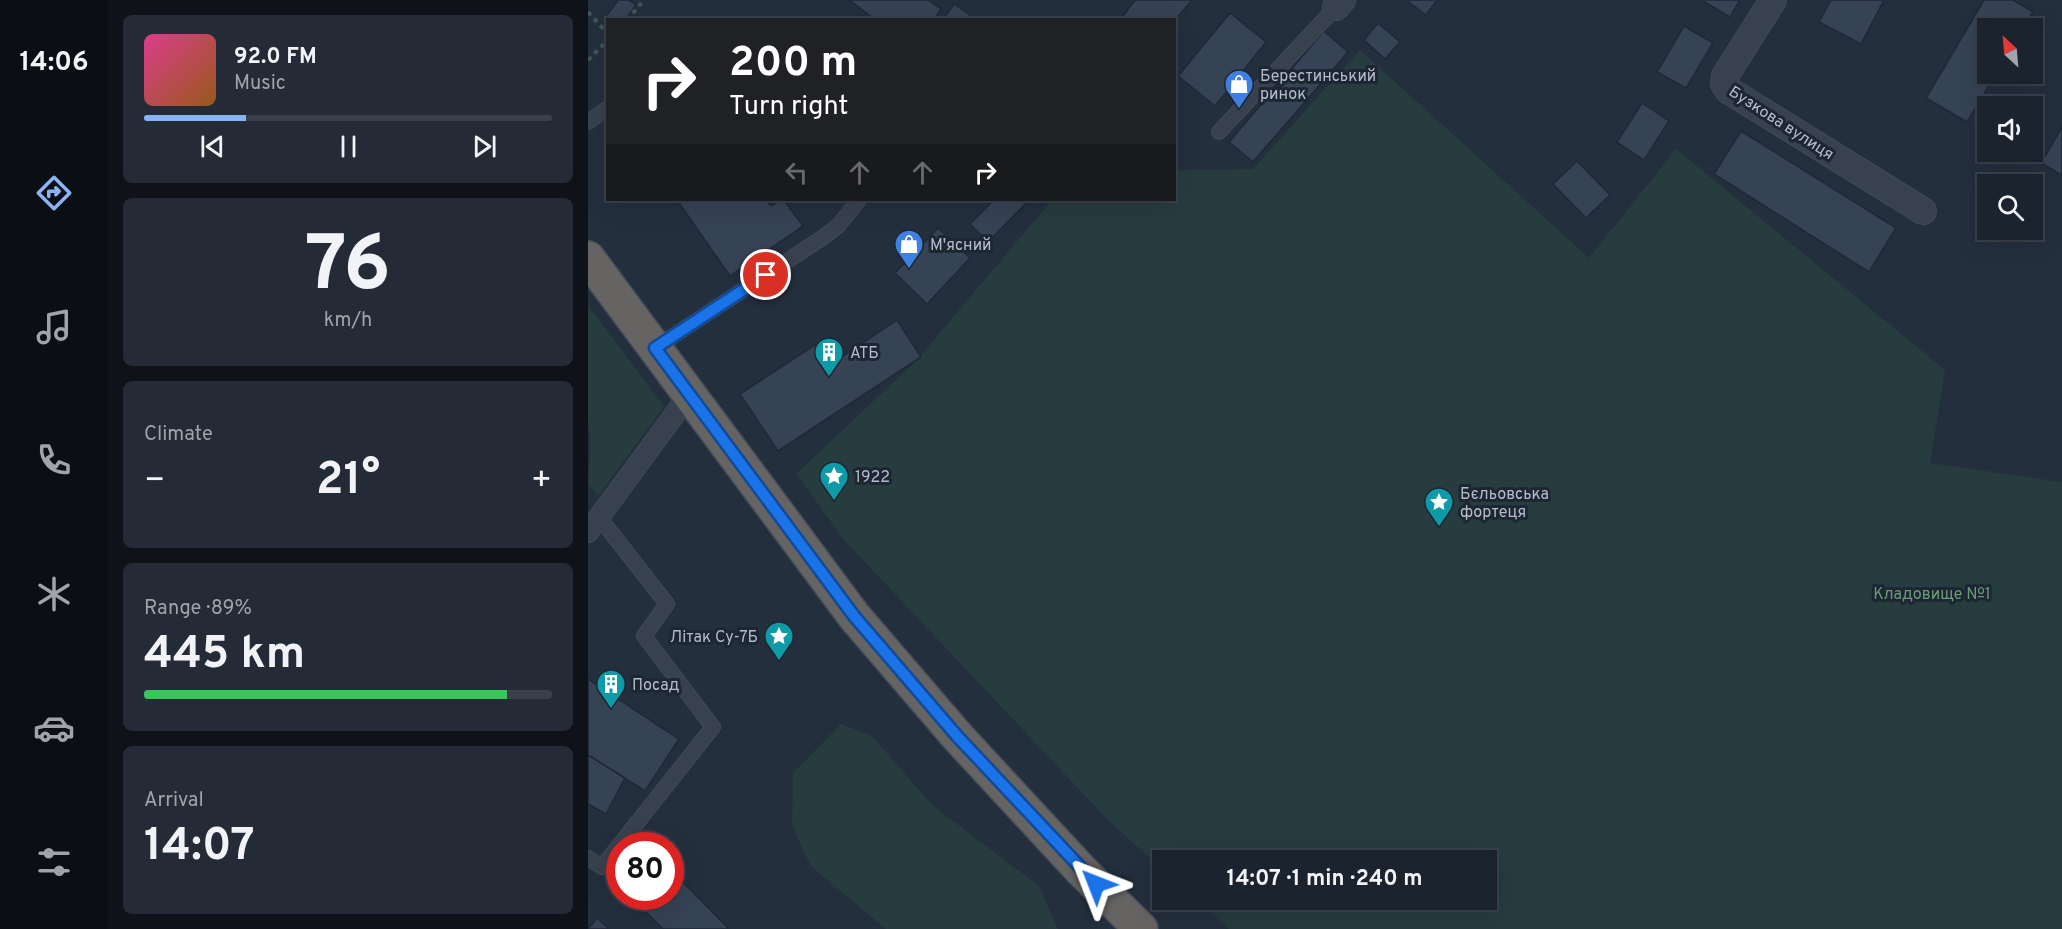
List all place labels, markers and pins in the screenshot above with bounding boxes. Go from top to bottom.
place label: Берестинський ринок [1260,67,1376,105]
shop icon: Берестинський ринок [1223,68,1255,110]
shop icon: М'ясний [893,228,925,270]
place label: М'ясний [930,236,992,256]
pin [740,249,791,300]
building icon: АТБ [813,336,845,378]
place label: АТБ [850,344,879,364]
place icon: 1922 [818,460,850,502]
place label: 1922 [855,468,890,488]
place label: Бєльовська фортеця [1460,485,1549,523]
place icon: Бєльовська фортеця [1423,486,1455,528]
place icon: Літак Су-7Б [763,620,795,662]
place label: Літак Су-7Б [670,628,758,648]
building icon: Посад [595,668,627,710]
place label: Посад [632,676,679,696]

